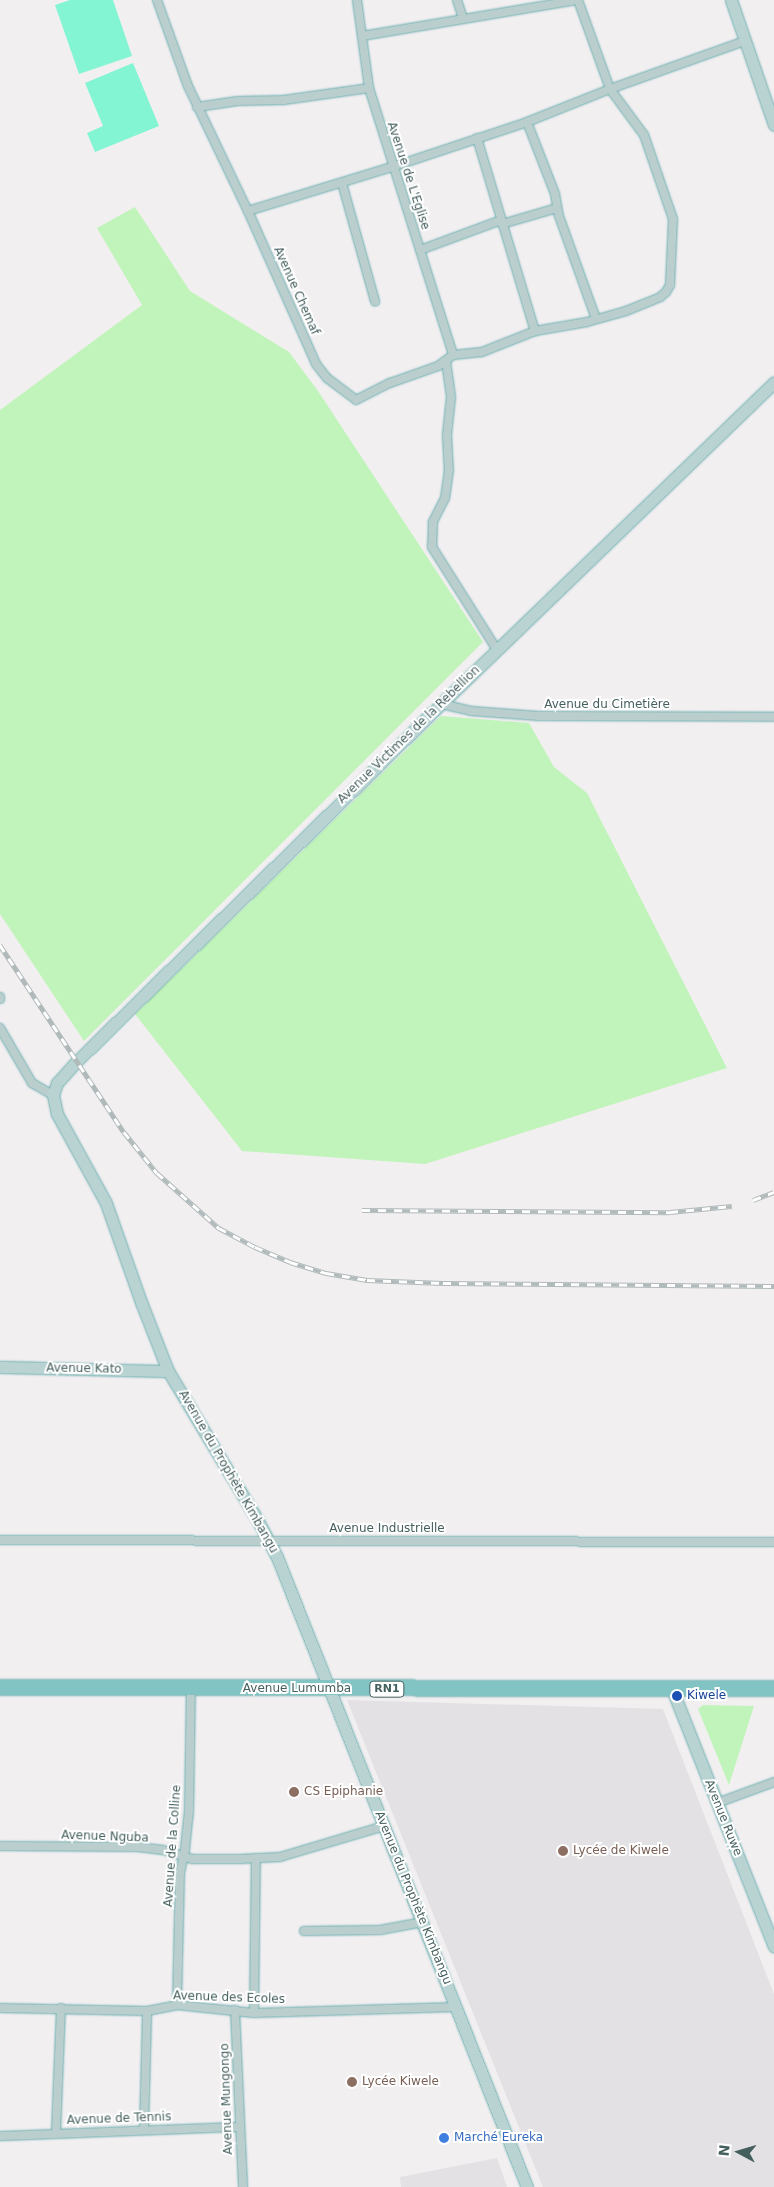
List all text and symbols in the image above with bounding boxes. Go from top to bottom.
street label: Avenue de L'Eglise [384,120,432,232]
street label: Avenue Chemaf [270,245,322,337]
street label: Avenue Victimes de la Rebellion [335,663,483,807]
street label: Avenue du Cimetière [544,698,670,712]
street label: Avenue Kato [46,1361,122,1377]
street label: Avenue du Prophète Kimbangu [175,1388,281,1556]
street label: Avenue Industrielle [329,1522,445,1536]
road number: RN1 [368,1680,406,1698]
street label: Avenue Lumumba [243,1682,351,1696]
place label: Kiwele [687,1689,726,1703]
marker: Kiwele [671,1690,683,1702]
street label: Avenue Ruwe [701,1778,745,1858]
street label: Avenue de la Colline [162,1784,184,1908]
place label: CS Epiphanie [304,1785,383,1799]
marker: CS Epiphanie [288,1786,300,1798]
street label: Avenue du Prophète Kimbangu [372,1809,454,1987]
street label: Avenue Nguba [61,1828,149,1846]
place label: Lycée de Kiwele [573,1844,669,1858]
marker: Lycée de Kiwele [557,1845,569,1857]
street label: Avenue des Ecoles [173,1989,285,2007]
street label: Avenue Mungongo [218,2043,236,2155]
place label: Lycée Kiwele [362,2075,439,2089]
marker: Lycée Kiwele [346,2076,358,2088]
street label: Avenue de Tennis [66,2110,172,2128]
north arrow [714,2127,764,2177]
place label: Marché Eureka [454,2131,543,2145]
marker: Marché Eureka [438,2132,450,2144]
text: N [716,2144,733,2157]

